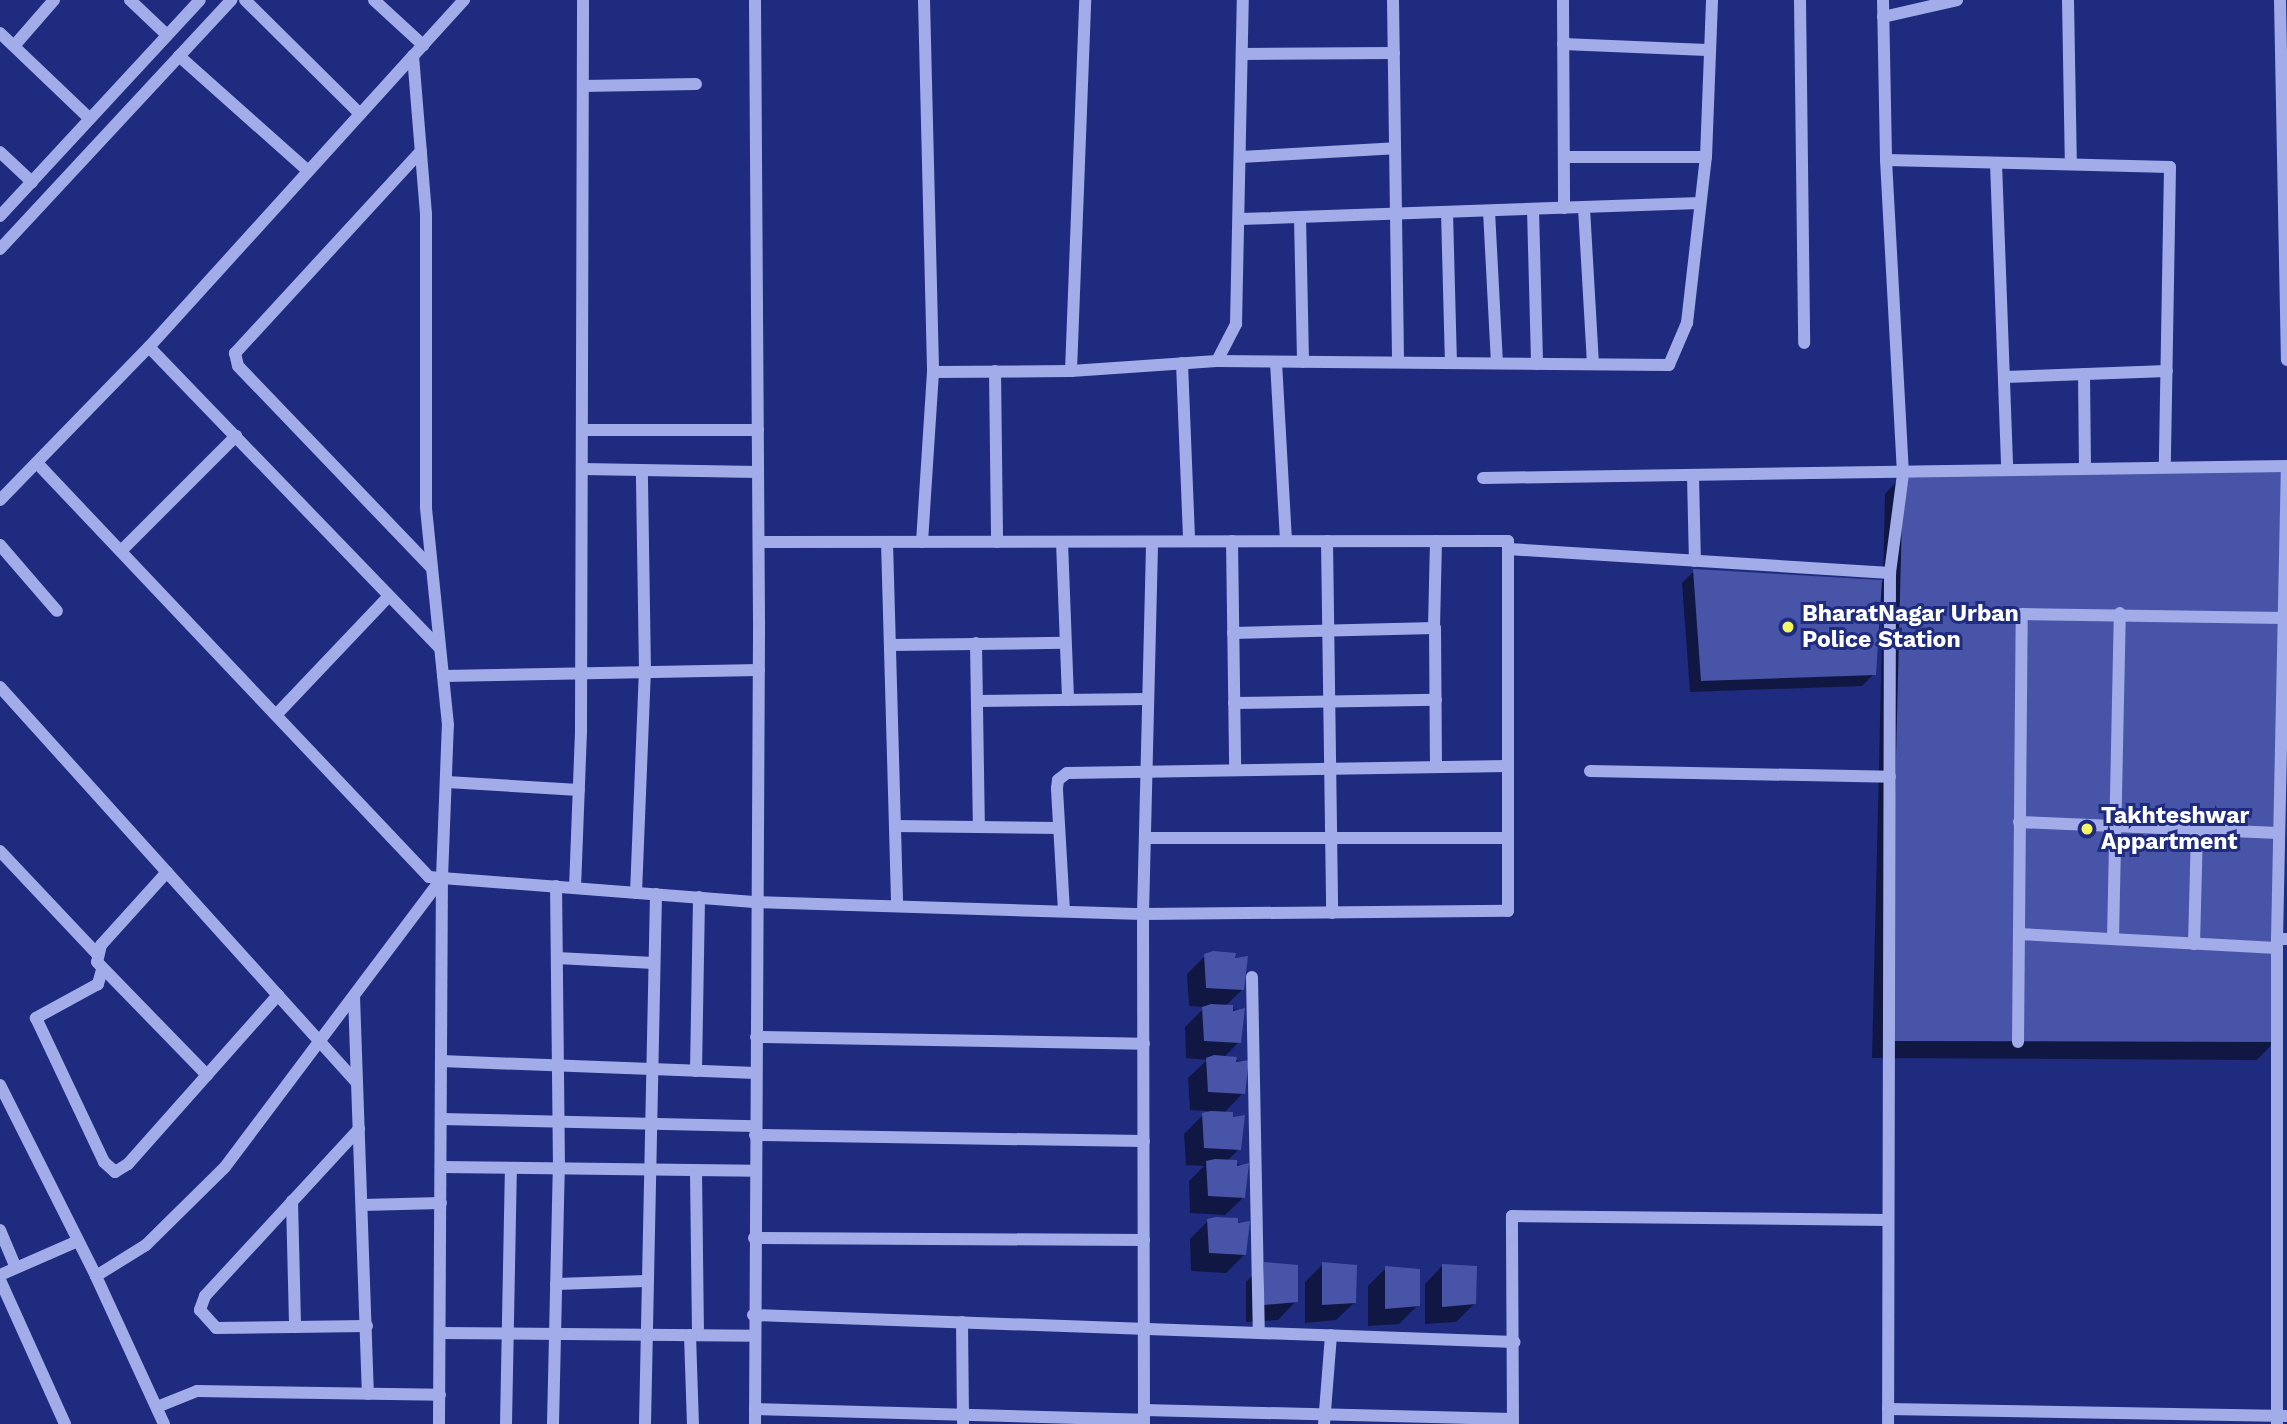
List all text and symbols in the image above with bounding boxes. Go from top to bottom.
place label: BharatNagar Urban Police Station [1802,600,2019,654]
marker: BharatNagar Urban Police Station [1780,619,1796,635]
place label: Takhteshwar Appartment [2101,802,2249,856]
marker: Takhteshwar Appartment [2079,821,2095,837]

